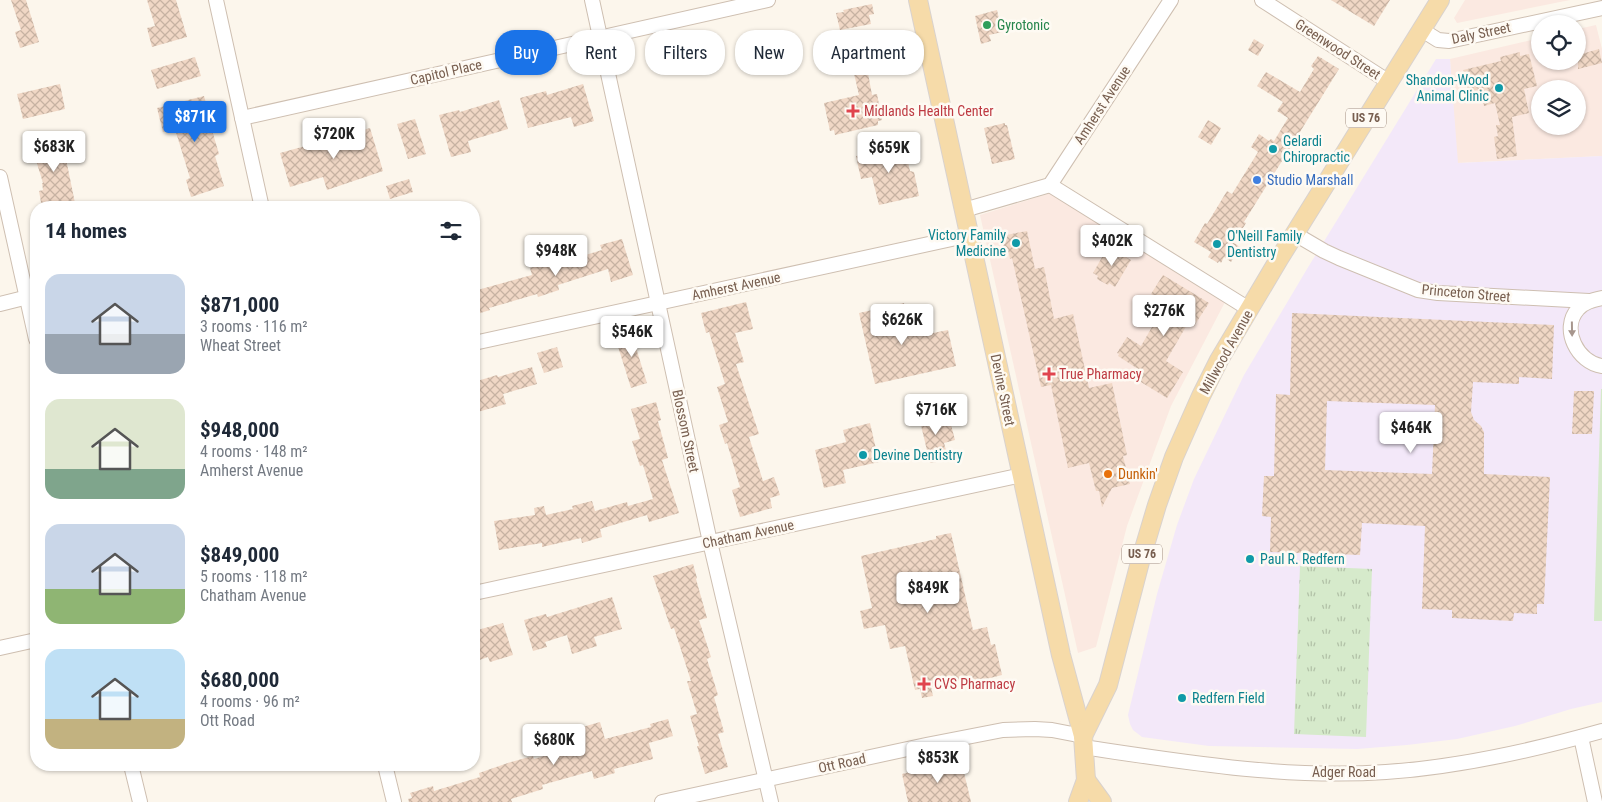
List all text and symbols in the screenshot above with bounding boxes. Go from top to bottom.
street label: Greenwood Street [1292,15,1384,83]
map controls [1531,15,1586,135]
button: locate [1531,15,1586,70]
place label: Gyrotonic [997,17,1050,33]
marker: Gyrotonic [981,19,993,31]
street label: Daly Street [1450,19,1512,47]
chip: Buy [495,30,557,75]
chip: Rent [567,30,635,75]
chip: Filters [645,30,725,75]
chip: New [735,30,803,75]
chip: Apartment [813,30,924,75]
street label: Capitol Place [409,56,484,88]
street label: Amherst Avenue [1071,62,1134,147]
place label: Shandon-Wood Animal Clinic [1406,72,1489,104]
button: layers [1531,80,1586,135]
marker: Shandon-Wood Animal Clinic [1493,82,1505,94]
pin: $871K [160,100,230,143]
place label: Midlands Health Center [864,103,994,119]
marker: Midlands Health Center [846,104,860,118]
text: $871K [174,107,216,126]
road number: US 76 [1346,109,1386,128]
pin: $720K [299,118,369,160]
text: $720K [313,124,355,143]
pin: $683K [19,130,89,173]
pin: $659K [854,132,924,174]
place label: Gelardi Chiropractic [1283,133,1350,165]
text: $683K [33,137,75,156]
text: $659K [868,138,910,157]
marker: Gelardi Chiropractic [1267,143,1279,155]
place label: Studio Marshall [1267,172,1353,188]
marker: Studio Marshall [1251,174,1263,186]
icon: filters [437,217,465,245]
text: 14 homes [45,219,127,243]
pin: $402K [1077,224,1147,267]
place label: Victory Family Medicine [928,227,1006,259]
place label: O'Neill Family Dentistry [1227,228,1302,260]
text: $402K [1091,231,1133,250]
pin: $948K [521,234,591,277]
marker: Victory Family Medicine [1010,237,1022,249]
marker: O'Neill Family Dentistry [1211,238,1223,250]
text: $948K [535,241,577,260]
street label: Amherst Avenue [690,269,782,303]
street label: Princeton Street [1421,281,1511,305]
text: $871,000 [200,293,279,317]
icon: home [85,294,145,354]
pin: $276K [1129,294,1199,337]
text: $276K [1143,301,1185,320]
pin: $626K [867,304,937,346]
street label: Millwood Avenue [1196,307,1256,397]
text: $626K [881,310,923,329]
pin: $546K [597,316,667,358]
text: 3 rooms · 116 m² [200,317,308,336]
text: $546K [611,322,653,341]
one-way arrow [1568,322,1576,338]
text: Wheat Street [200,336,281,355]
street label: Devine Street [988,353,1018,427]
place label: True Pharmacy [1059,366,1142,382]
marker: True Pharmacy [1043,368,1055,380]
street label: Blossom Street [669,388,703,474]
pin: $716K [901,394,971,436]
text: $716K [915,400,957,419]
pin: $464K [1376,412,1446,454]
text: $948,000 [200,418,279,442]
text: $464K [1390,418,1432,437]
icon: home [85,419,145,479]
text: 4 rooms · 148 m² [200,442,308,461]
place label: Devine Dentistry [873,447,963,463]
marker: Devine Dentistry [857,449,869,461]
text: Amherst Avenue [200,461,303,480]
place label: Dunkin' [1118,466,1158,482]
marker: Dunkin' [1102,468,1114,480]
street label: Chatham Avenue [701,516,796,552]
text: $849,000 [200,543,279,567]
icon: home [85,544,145,604]
road number: US 76 [1122,544,1162,564]
place label: Paul R. Redfern [1260,551,1345,567]
marker: Paul R. Redfern [1244,553,1256,565]
text: 5 rooms · 118 m² [200,567,308,586]
pin: $849K [893,572,963,614]
text: $849K [907,578,949,597]
text: Chatham Avenue [200,586,306,605]
text: $680,000 [200,668,279,692]
icon: home [85,669,145,729]
place label: CVS Pharmacy [934,676,1015,692]
marker: CVS Pharmacy [918,678,930,690]
place label: Redfern Field [1192,690,1265,706]
text: 4 rooms · 96 m² [200,692,300,711]
marker: Redfern Field [1176,692,1188,704]
text: Ott Road [200,711,255,730]
pin: $680K [519,724,589,766]
text: $680K [533,730,575,749]
pin: $853K [903,742,973,784]
text: $853K [917,748,959,767]
street label: Ott Road [817,750,867,776]
street label: Adger Road [1312,764,1376,780]

